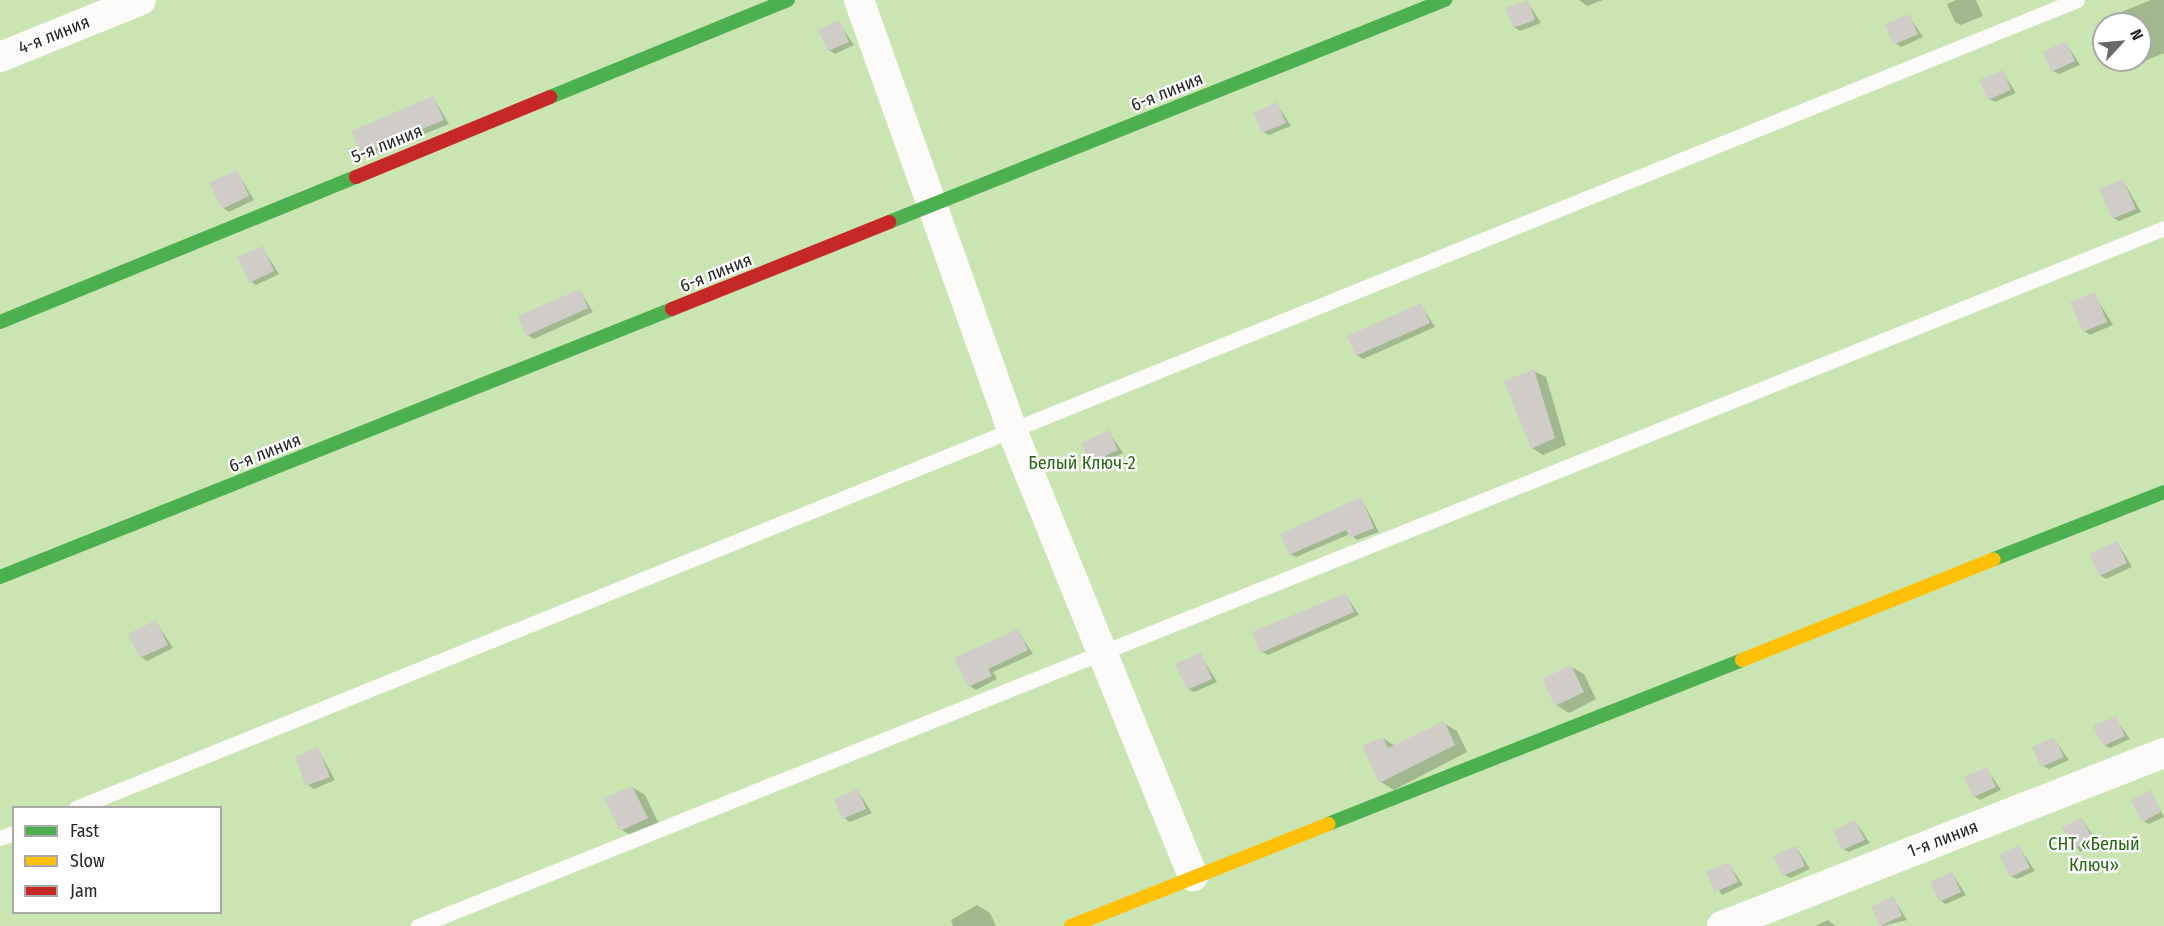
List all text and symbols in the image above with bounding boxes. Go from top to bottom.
street label: 4-я линия [15,11,93,59]
north arrow [2092,12,2152,72]
text: N [2126,26,2147,43]
street label: 6-я линия [1128,68,1206,116]
street label: 5-я линия [348,120,426,168]
street label: 6-я линия [677,249,755,297]
street label: 6-я линия [226,429,304,477]
park label: Белый Ключ-2 [1028,452,1136,474]
legend [12,806,222,914]
street label: 1-я линия [1905,816,1981,862]
text: Fast [70,820,99,842]
park label: СНТ «Белый Ключ» [2048,834,2140,876]
text: Slow [70,850,105,872]
text: Jam [70,880,98,902]

